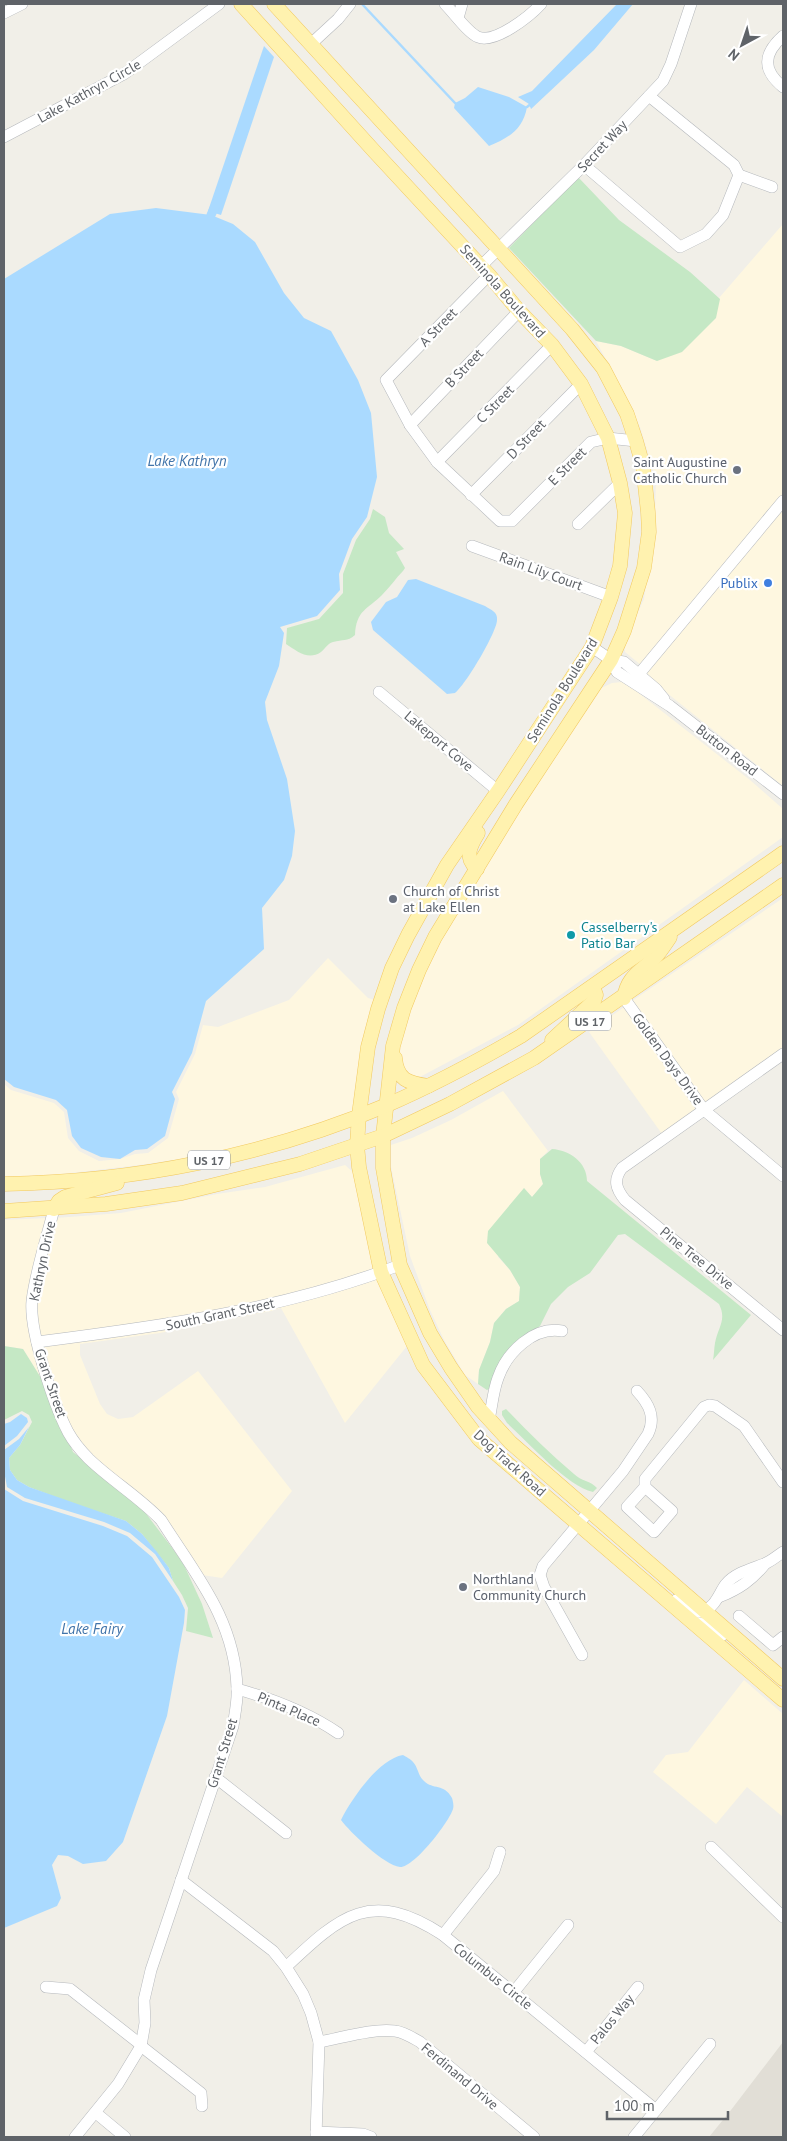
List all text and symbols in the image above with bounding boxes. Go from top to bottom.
north arrow [717,20,767,70]
text: N [724,45,743,65]
street label: Lake Kathryn Circle [34,55,144,127]
street label: Secret Way [573,116,631,176]
street label: Seminola Boulevard [456,240,550,342]
street label: A Street [415,304,461,350]
street label: B Street [441,344,487,391]
street label: C Street [472,381,518,427]
street label: D Street [503,415,550,463]
street label: E Street [544,443,590,489]
water label: Lake Kathryn [148,451,227,470]
place label: Saint Augustine Catholic Church [633,453,727,487]
marker: Saint Augustine Catholic Church [731,464,743,476]
street label: Rain Lily Court [497,548,585,595]
place label: Publix [721,574,758,592]
marker: Publix [762,577,774,589]
street label: Seminola Boulevard [523,634,601,746]
street label: Lakeport Cove [401,707,477,775]
street label: Button Road [692,720,762,780]
place label: Church of Christ at Lake Ellen [403,882,499,916]
marker: Church of Christ at Lake Ellen [387,893,399,905]
place label: Casselberry's Patio Bar [581,918,658,952]
marker: Casselberry's Patio Bar [565,929,577,941]
street label: Golden Days Drive [628,1009,708,1109]
road number: US 17 [569,1011,611,1030]
road number: US 17 [188,1150,230,1170]
street label: Kathryn Drive [25,1219,59,1303]
street label: Pine Tree Drive [656,1223,738,1293]
street label: South Grant Street [164,1294,276,1334]
street label: Grant Street [31,1346,71,1420]
street label: Dog Track Road [470,1426,550,1500]
place label: Northland Community Church [473,1570,586,1604]
marker: Northland Community Church [457,1581,469,1593]
water label: Lake Fairy [61,1619,124,1638]
street label: Pinta Place [255,1688,323,1730]
street label: Grant Street [203,1716,241,1790]
street label: Columbus Circle [450,1939,536,2013]
street label: Palos Way [586,1990,638,2048]
street label: Ferdinand Drive [418,2038,502,2114]
scale bar [607,2088,728,2120]
text: 100 m [614,2096,655,2115]

